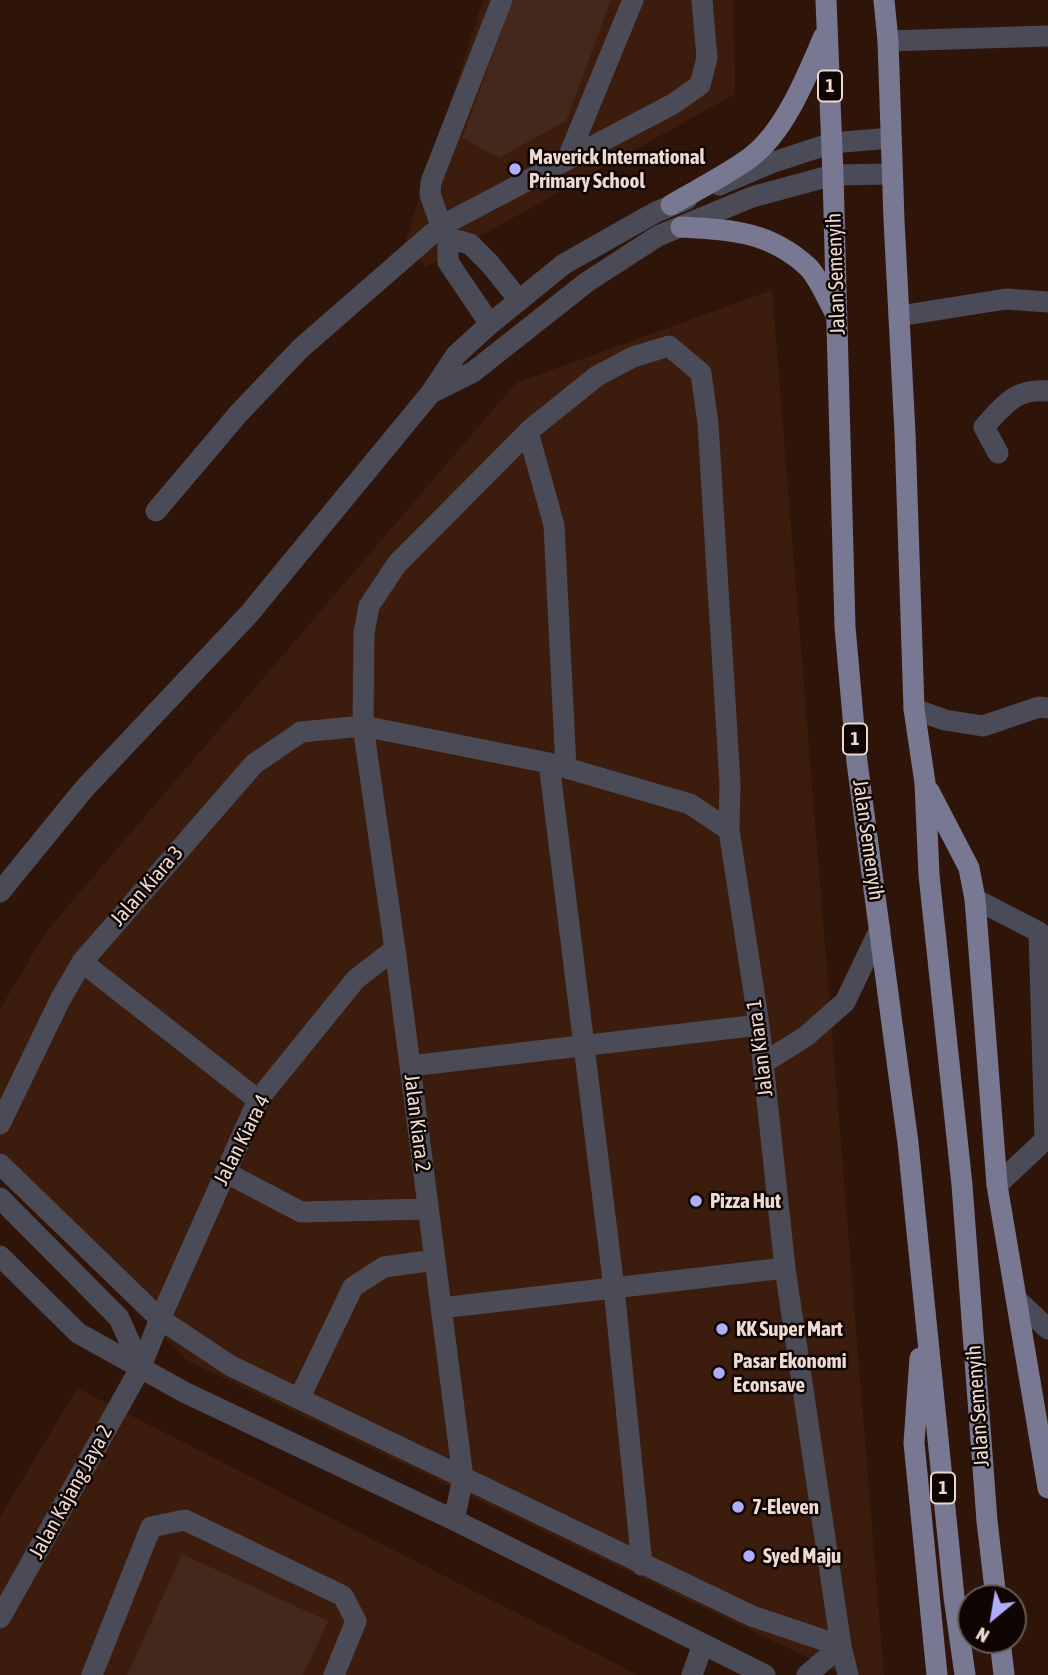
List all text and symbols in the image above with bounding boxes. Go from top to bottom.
road number: 1 [818,71,842,102]
place label: Maverick International Primary School [529,144,705,194]
marker: Maverick International Primary School [507,161,523,177]
street label: Jalan Semenyih [821,213,851,335]
road number: 1 [843,724,867,754]
street label: Jalan Semenyih [847,778,889,902]
street label: Jalan Kiara 3 [105,841,189,931]
street label: Jalan Kiara 1 [742,998,778,1098]
street label: Jalan Kiara 2 [399,1073,435,1173]
street label: Jalan Kiara 4 [209,1091,275,1189]
place label: Pizza Hut [710,1188,781,1214]
marker: Pizza Hut [688,1193,704,1209]
place label: KK Super Mart [736,1316,843,1342]
marker: KK Super Mart [714,1321,730,1337]
street label: Jalan Semenyih [961,1344,995,1468]
place label: Pasar Ekonomi Econsave [733,1348,847,1398]
marker: Pasar Ekonomi Econsave [711,1365,727,1381]
street label: Jalan Kajang Jaya 2 [24,1421,118,1563]
road number: 1 [931,1472,955,1504]
place label: 7-Eleven [752,1494,819,1520]
marker: 7-Eleven [730,1499,746,1515]
place label: Syed Maju [763,1543,841,1569]
marker: Syed Maju [741,1548,757,1564]
north arrow [957,1584,1027,1654]
text: N [972,1623,993,1648]

